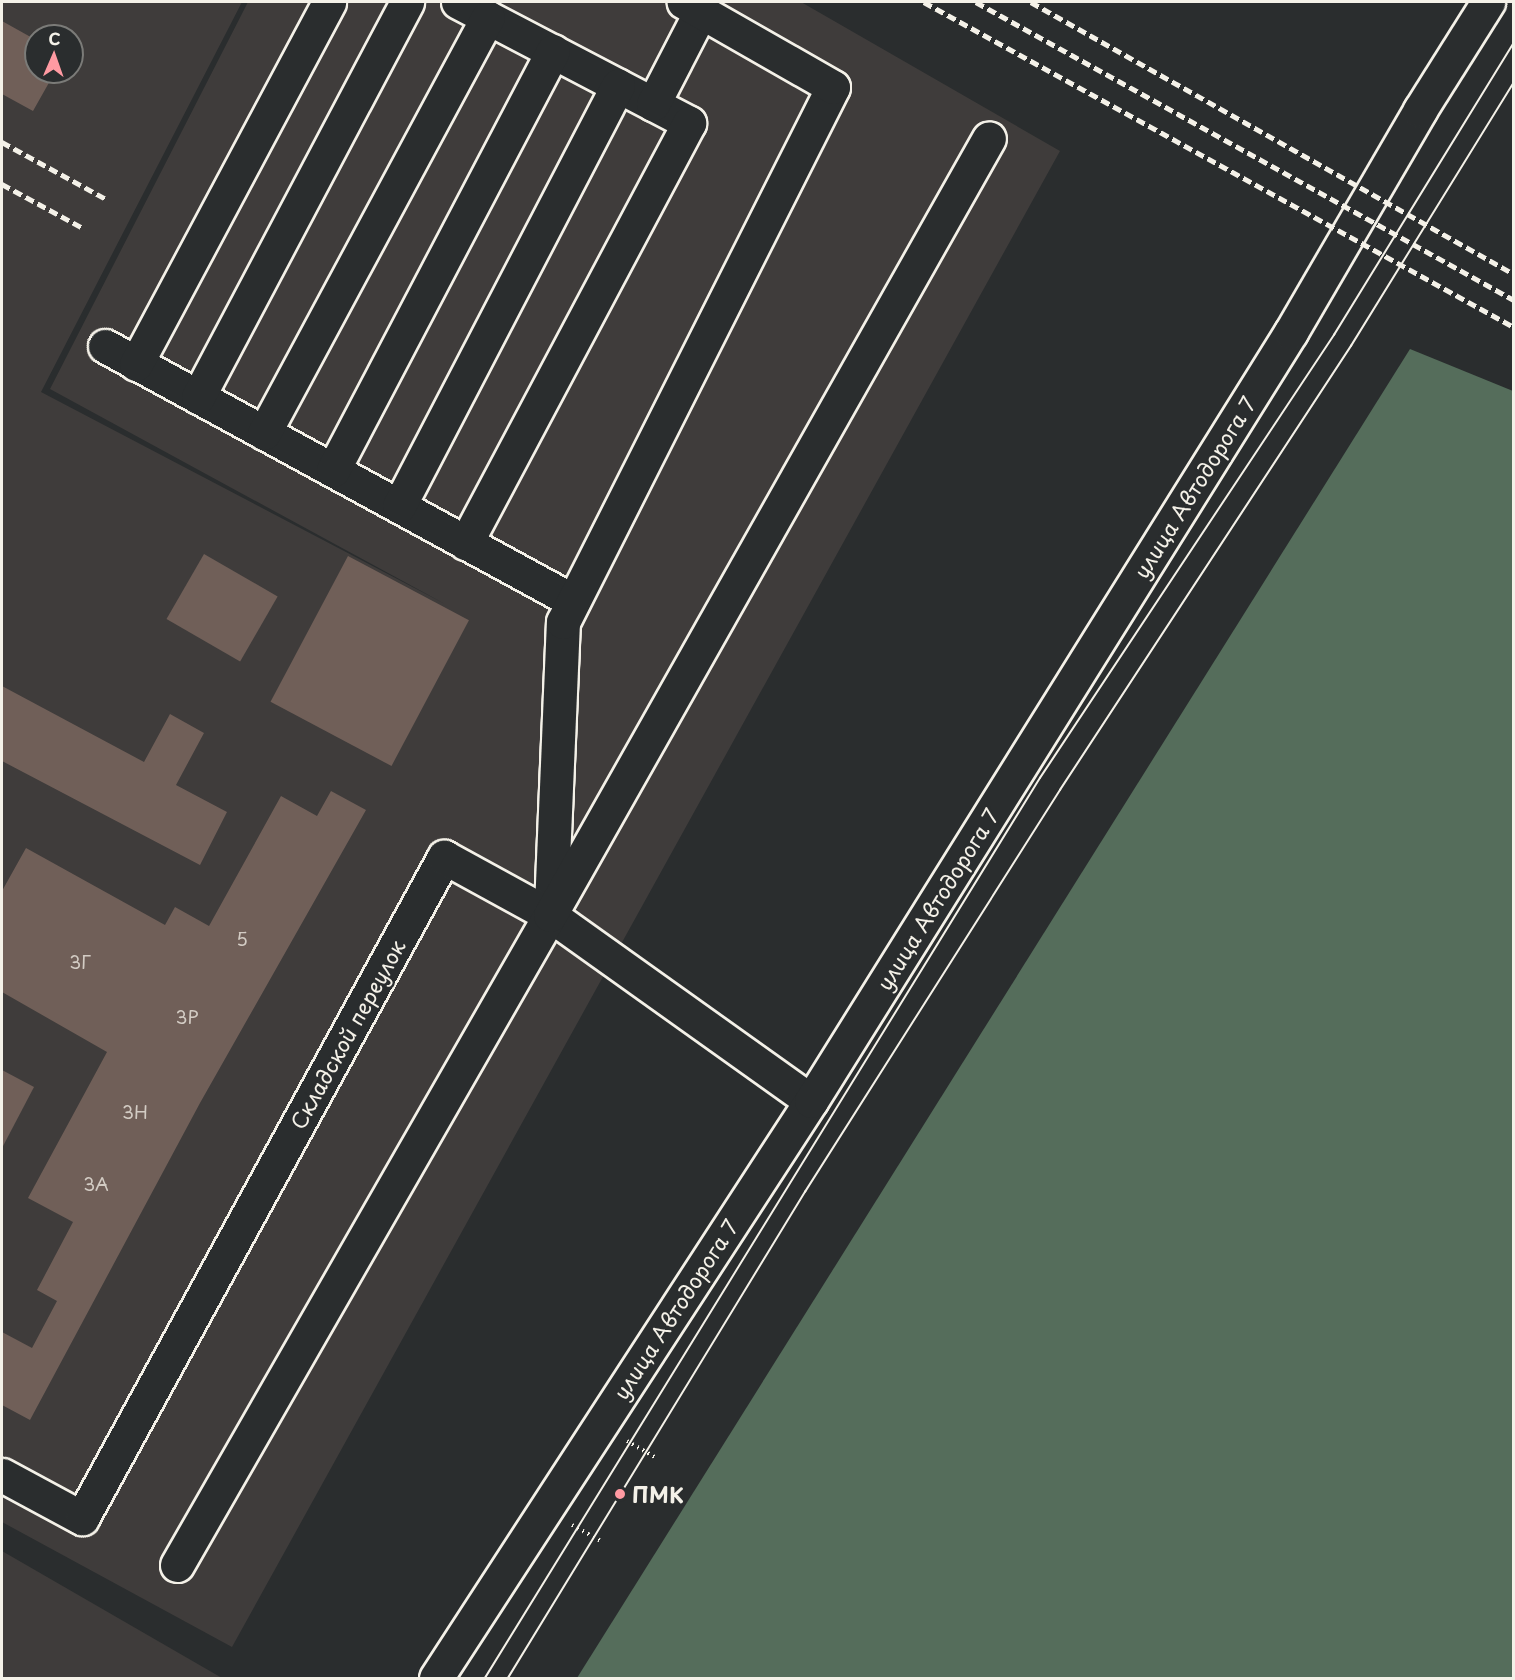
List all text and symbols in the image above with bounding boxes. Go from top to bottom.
north arrow [24,24,84,84]
text: С [48,26,61,50]
street label: улица Автодорога 7 [1128,391,1260,583]
street label: улица Автодорога 7 [871,803,1003,995]
house number: 5 [236,928,248,950]
street label: Складской переулок [284,935,410,1133]
house number: 3Г [69,951,91,973]
house number: 3Р [176,1006,198,1028]
house number: 3Н [122,1101,148,1123]
house number: 3А [83,1173,109,1195]
street label: улица Автодорога 7 [607,1214,743,1404]
place label: ПМК [632,1481,683,1507]
marker: ПМК [613,1487,627,1501]

